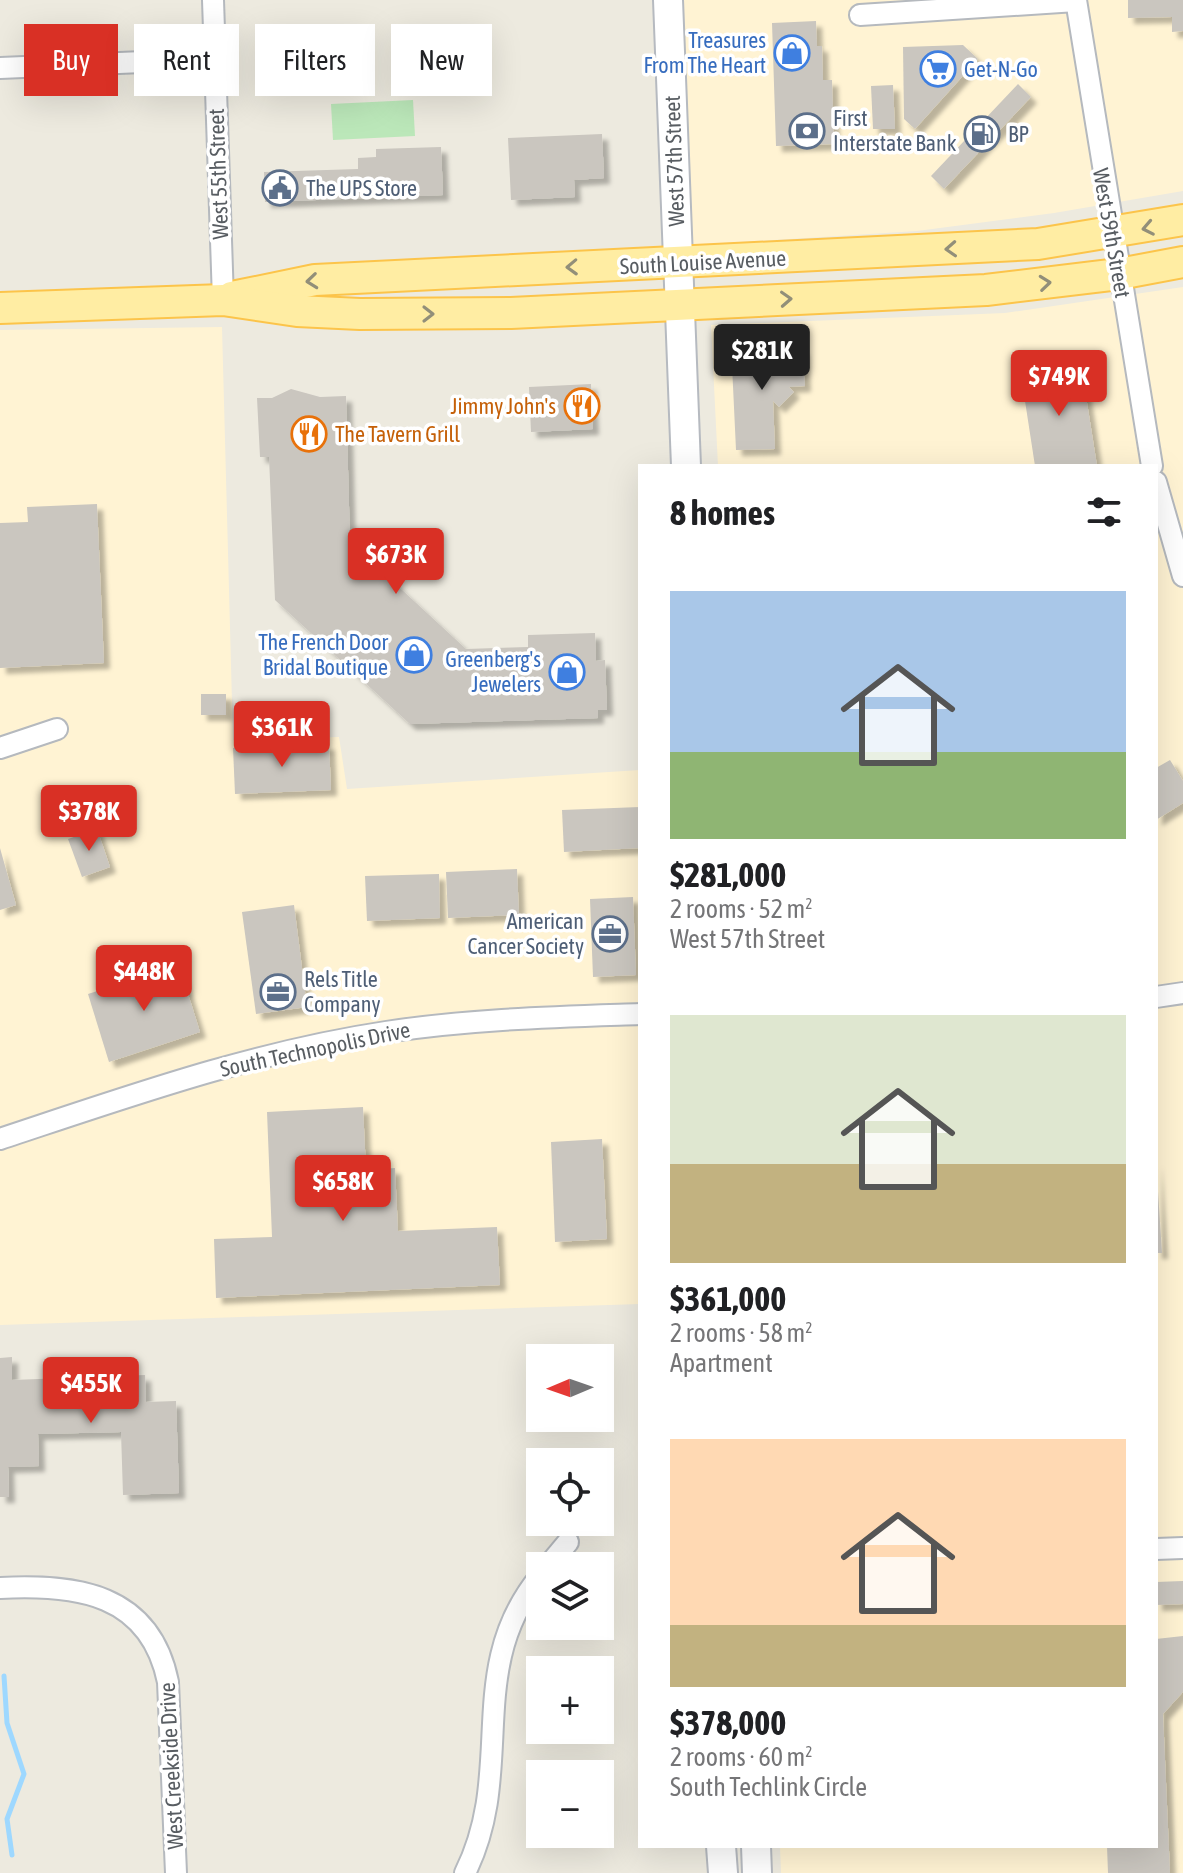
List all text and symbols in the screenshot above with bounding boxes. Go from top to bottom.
chip: Buy [24,24,118,96]
chip: Rent [134,24,239,96]
chip: Filters [255,24,375,96]
chip: New [391,24,492,96]
place label: Treasures From The Heart [643,27,766,78]
shop icon: Treasures From The Heart [773,34,811,72]
supermarket icon: Get-N-Go [919,50,957,88]
place label: Get-N-Go [964,56,1038,82]
street label: West 57th Street [659,95,689,227]
place label: First Interstate Bank [833,105,957,156]
street label: West 55th Street [203,108,233,240]
bank icon: First Interstate Bank [788,112,826,150]
fuel station icon: BP [963,115,1001,153]
place label: BP [1008,121,1029,147]
street label: West 59th Street [1088,166,1136,300]
public building icon: The UPS Store [261,169,299,207]
place label: The UPS Store [306,175,417,201]
one-way arrow [1141,218,1154,235]
one-way arrow [944,241,957,258]
street label: South Louise Avenue [619,245,787,279]
one-way arrow [565,259,578,276]
one-way arrow [305,272,318,289]
one-way arrow [1039,275,1052,292]
one-way arrow [780,291,793,308]
one-way arrow [422,305,435,323]
pin: $281K [706,324,818,392]
text: $281K [732,335,792,365]
pin: $749K [1003,350,1115,418]
text: $749K [1029,361,1089,391]
restaurant icon: Jimmy John's [563,387,601,425]
place label: Jimmy John's [450,393,556,419]
restaurant icon: The Tavern Grill [290,415,328,453]
place label: The Tavern Grill [335,421,460,447]
icon: filters [1082,490,1126,534]
text: 8 homes [670,493,775,532]
pin: $673K [340,528,452,596]
text: $673K [366,539,426,569]
place label: The French Door Bridal Boutique [258,629,389,680]
shop icon: The French Door Bridal Boutique [395,636,433,674]
icon: home [826,643,970,787]
place label: Greenberg's Jewelers [445,646,541,697]
shop icon: Greenberg's Jewelers [548,653,586,691]
pin: $361K [226,701,338,769]
text: $361K [252,712,312,742]
pin: $378K [33,785,145,853]
text: $378K [59,796,119,826]
text: $281,000 [670,855,786,894]
text: 2 rooms · 52 m² [670,894,812,924]
place label: American Cancer Society [467,908,584,959]
office icon: American Cancer Society [591,915,629,953]
text: West 57th Street [670,924,825,954]
pin: $448K [88,945,200,1013]
text: $448K [114,956,174,986]
place label: Rels Title Company [304,966,380,1017]
office icon: Rels Title Company [259,973,297,1011]
street label: South Technopolis Drive [218,1016,412,1082]
icon: home [826,1067,970,1211]
pin: $658K [287,1155,399,1223]
text: $658K [313,1166,373,1196]
text: $361,000 [670,1279,786,1318]
text: 2 rooms · 58 m² [670,1318,812,1348]
north arrow [526,1344,614,1432]
map controls [526,1344,614,1848]
text: Apartment [670,1348,773,1378]
pin: $455K [35,1357,147,1425]
text: $455K [61,1368,121,1398]
button: locate [526,1448,614,1536]
icon: home [826,1491,970,1635]
button: layers [526,1552,614,1640]
button: + [526,1656,614,1744]
street label: West Creekside Drive [154,1682,188,1850]
text: $378,000 [670,1703,786,1742]
text: 2 rooms · 60 m² [670,1742,812,1772]
button: − [526,1760,614,1848]
text: South Techlink Circle [670,1772,867,1802]

